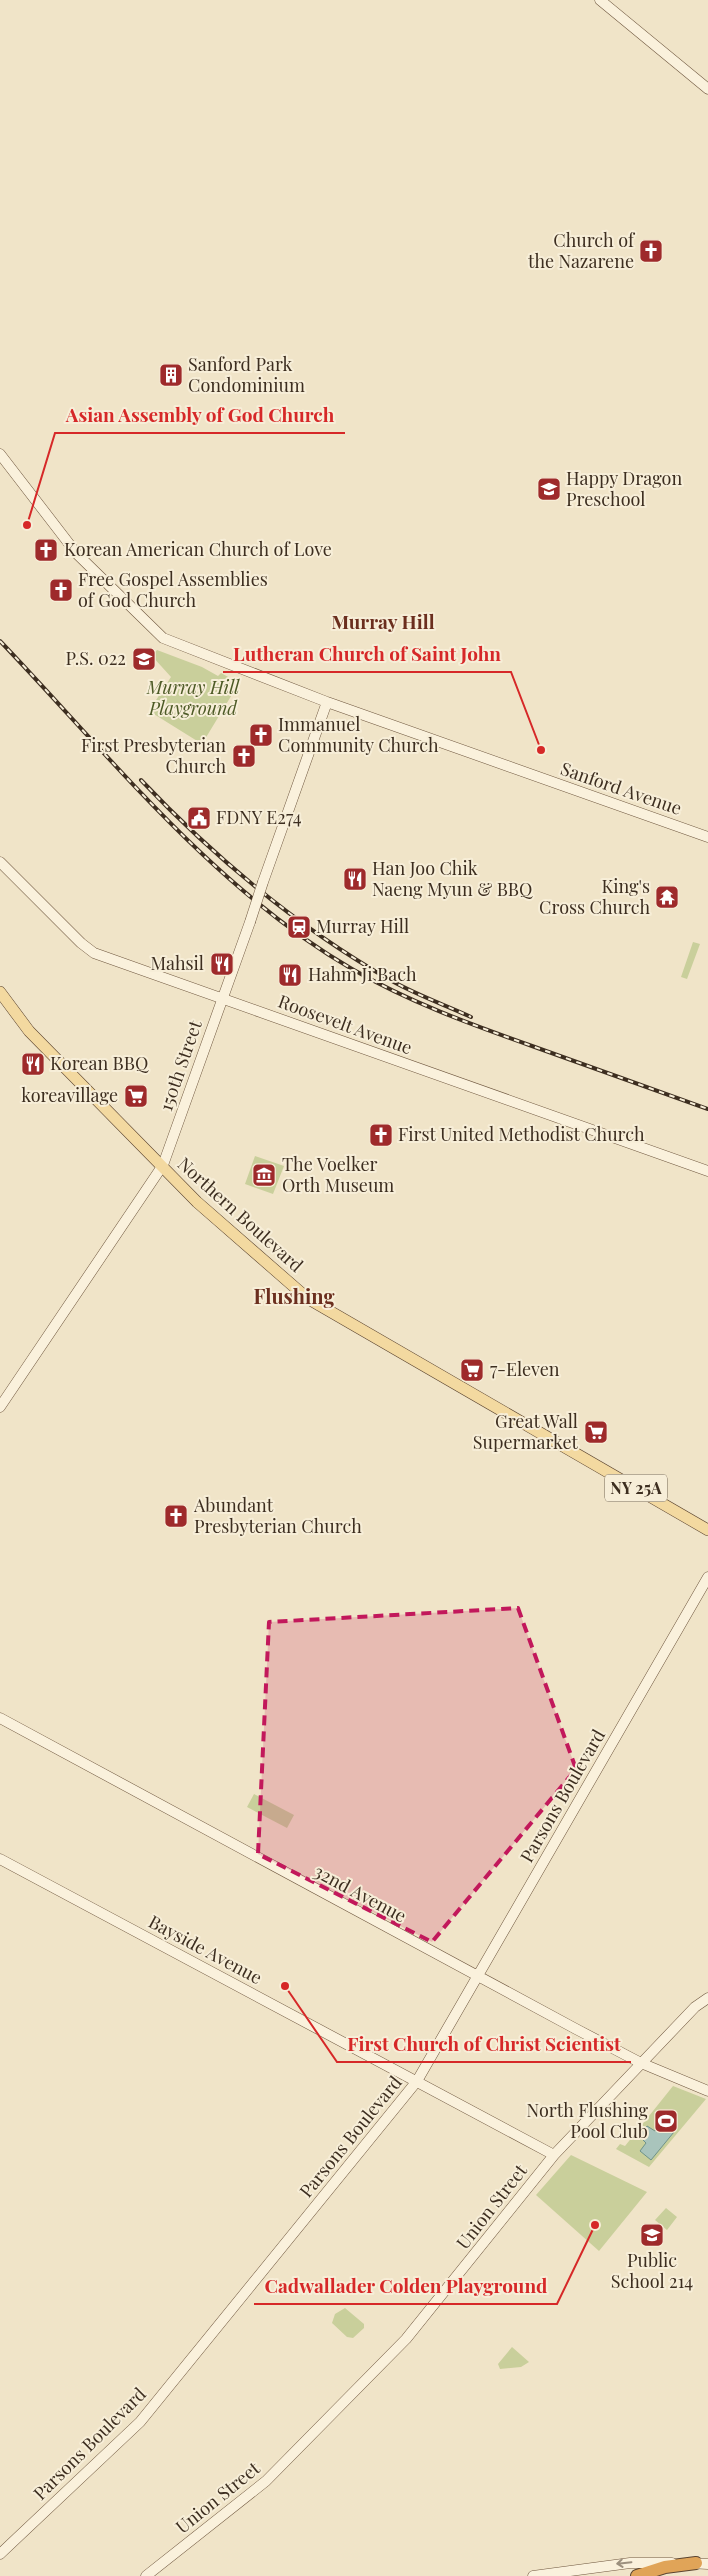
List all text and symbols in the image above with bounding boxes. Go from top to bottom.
place label: Church of the Nazarene [528,228,636,273]
church icon: Church of the Nazarene [638,238,664,264]
place label: Sanford Park Condominium [188,352,305,397]
building icon: Sanford Park Condominium [158,362,184,388]
callout: Asian Assembly of God Church [55,399,345,433]
text: Asian Assembly of God Church [65,401,335,427]
place label: Happy Dragon Preschool [566,466,682,511]
school or university icon: Happy Dragon Preschool [536,476,562,502]
church icon: Korean American Church of Love [33,537,59,563]
place label: Korean American Church of Love [64,537,332,561]
place label: Free Gospel Assemblies of God Church [78,567,268,612]
church icon: Free Gospel Assemblies of God Church [48,577,74,603]
district label: Murray Hill [331,608,435,634]
callout: Lutheran Church of Saint John [223,638,511,672]
text: Lutheran Church of Saint John [233,640,501,666]
place label: P.S. 022 [65,646,126,670]
school or university icon: P.S. 022 [131,646,157,672]
park label: Murray Hill Playground [146,675,240,720]
place label: Immanuel Community Church [278,712,439,757]
church icon: Immanuel Community Church [248,722,274,748]
place label: First Presbyterian Church [81,733,226,778]
church icon: First Presbyterian Church [231,743,257,769]
street label: Sanford Avenue [558,756,685,820]
public building icon: FDNY E274 [186,805,212,831]
place label: FDNY E274 [216,805,302,829]
place label: Han Joo Chik Naeng Myun & BBQ [372,856,533,901]
restaurant icon: Han Joo Chik Naeng Myun & BBQ [342,866,368,892]
place label: King's Cross Church [539,874,650,919]
temple icon: King's Cross Church [654,884,680,910]
station icon: Murray Hill [286,914,312,940]
place label: Murray Hill [316,914,409,938]
place label: Mahsil [150,951,204,975]
restaurant icon: Mahsil [209,951,235,977]
restaurant icon: Hahm Ji Bach [277,962,303,988]
place label: Hahm Ji Bach [308,962,417,986]
street label: Roosevelt Avenue [275,989,416,1059]
street label: 150th Street [153,1017,207,1114]
restaurant icon: Korean BBQ [20,1051,46,1077]
place label: Korean BBQ [50,1051,149,1075]
place label: koreavillage [21,1083,118,1107]
supermarket icon: koreavillage [123,1083,149,1109]
church icon: First United Methodist Church [368,1122,394,1148]
place label: First United Methodist Church [398,1122,645,1146]
street label: Northern Boulevard [173,1152,309,1277]
place label: The Voelker Orth Museum [282,1152,394,1197]
museum icon: The Voelker Orth Museum [251,1162,277,1188]
district label: Flushing [254,1282,334,1309]
supermarket icon: 7-Eleven [459,1357,485,1383]
place label: 7-Eleven [490,1357,560,1381]
place label: Great Wall Supermarket [473,1409,579,1454]
supermarket icon: Great Wall Supermarket [583,1419,609,1445]
road number: NY 25A [605,1475,667,1502]
place label: Abundant Presbyterian Church [193,1493,362,1538]
church icon: Abundant Presbyterian Church [163,1503,189,1529]
street label: Parsons Boulevard [514,1724,610,1866]
street label: 32nd Avenue [310,1859,411,1927]
street label: Bayside Avenue [145,1909,266,1989]
callout: First Church of Christ Scientist [337,2028,631,2062]
text: First Church of Christ Scientist [347,2030,621,2056]
street label: Parsons Boulevard [294,2070,407,2202]
place label: North Flushing Pool Club [527,2098,648,2143]
sports icon: North Flushing Pool Club [653,2108,679,2134]
street label: Union Street [451,2159,532,2254]
school or university icon: Public School 214 [639,2222,665,2248]
place label: Public School 214 [611,2248,693,2293]
callout: Cadwallader Colden Playground [254,2270,557,2304]
text: Cadwallader Colden Playground [265,2272,548,2298]
street label: Parsons Boulevard [28,2381,151,2505]
street label: Union Street [170,2456,265,2538]
one-way arrow [617,2558,633,2568]

